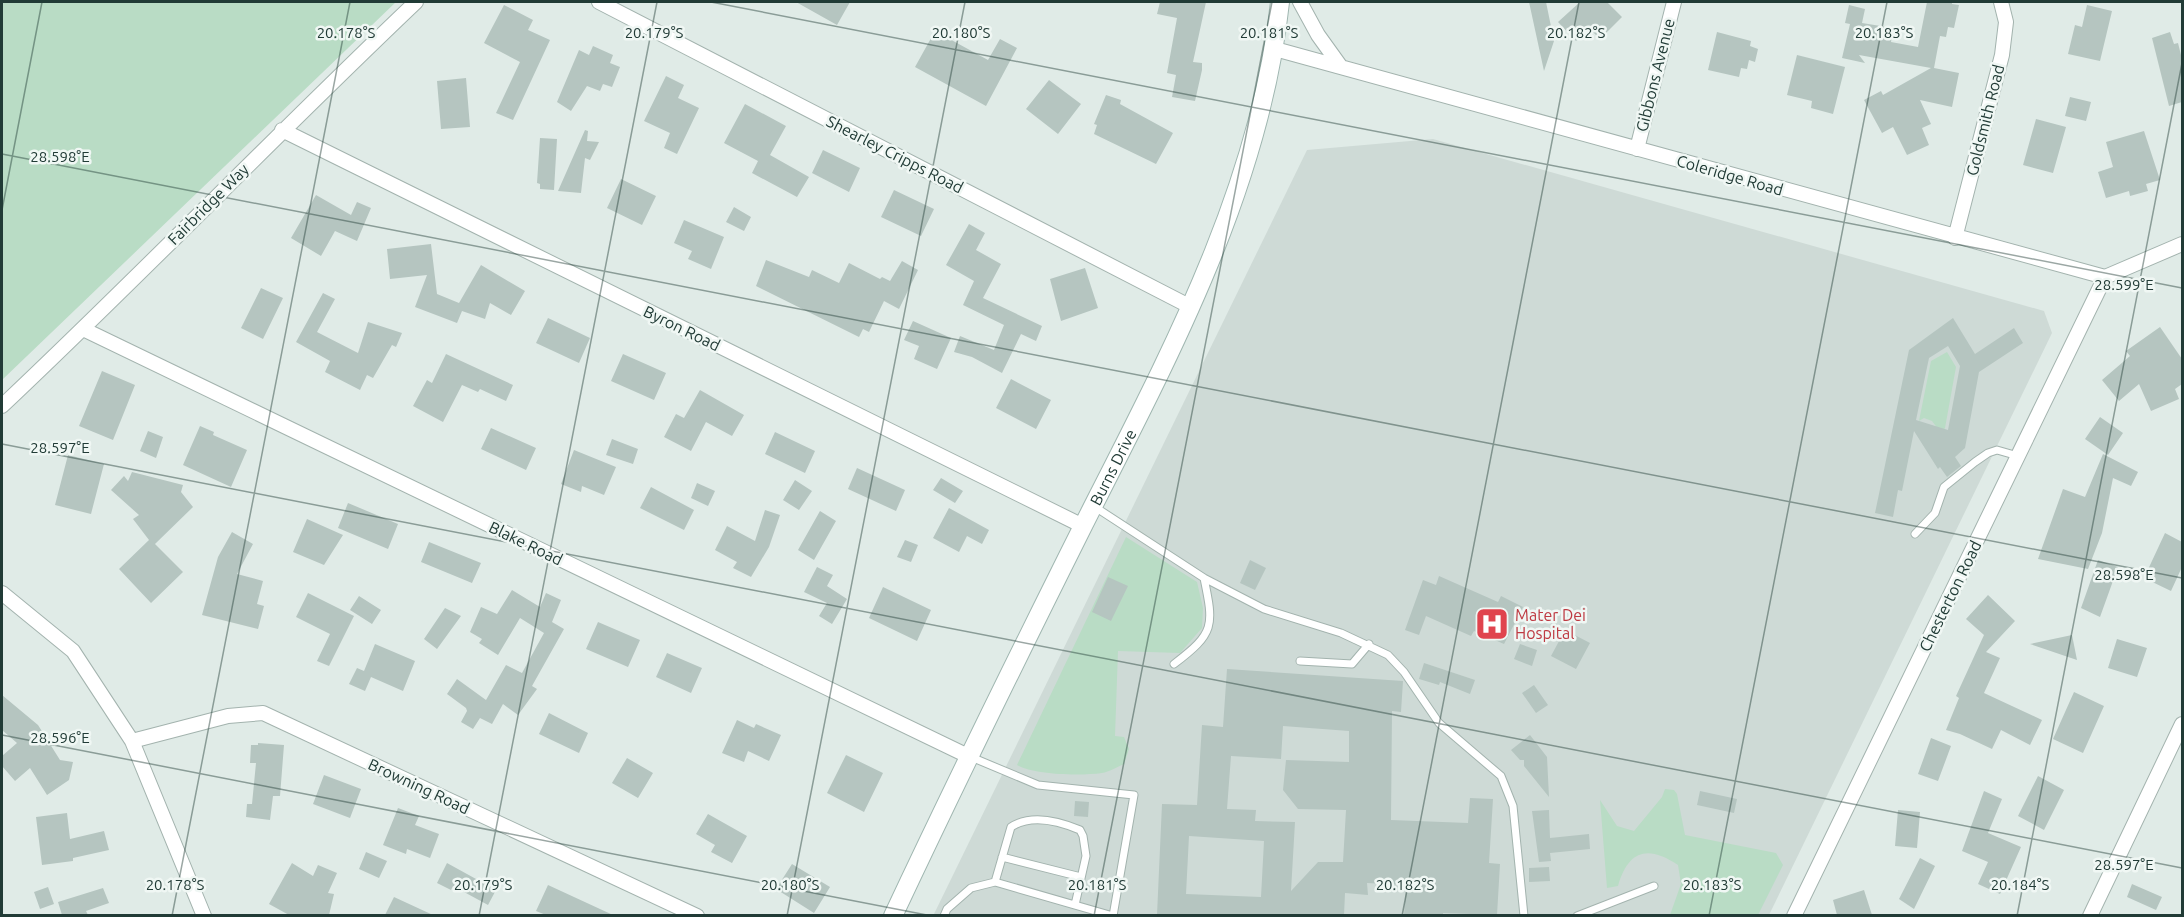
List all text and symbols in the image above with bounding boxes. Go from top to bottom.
street label: Gibbons Avenue [1632,16,1678,134]
text: 20.178°S [317,24,375,41]
text: 20.179°S [625,24,683,41]
text: 20.180°S [932,24,990,41]
text: 20.181°S [1240,24,1298,41]
text: 20.182°S [1547,24,1605,41]
text: 20.183°S [1855,24,1913,41]
street label: Goldsmith Road [1962,62,2008,178]
street label: Shearley Cripps Road [824,112,966,196]
text: 28.598°E [30,148,90,165]
street label: Coleridge Road [1675,151,1785,199]
street label: Fairbridge Way [164,160,252,248]
text: 28.599°E [2094,276,2154,293]
street label: Byron Road [641,302,723,354]
street label: Burns Drive [1086,426,1140,508]
text: 28.597°E [30,439,90,456]
street label: Blake Road [486,517,566,569]
street label: Chesterton Road [1915,538,1985,654]
text: 28.598°E [2094,566,2154,583]
hospital icon: Mater Dei Hospital [1474,606,1510,642]
place label: Mater Dei Hospital [1515,606,1586,642]
text: 28.596°E [30,729,90,746]
street label: Browning Road [365,755,473,817]
text: 28.597°E [2094,856,2154,873]
text: 20.178°S [146,876,204,893]
text: 20.179°S [454,876,512,893]
text: 20.180°S [761,876,819,893]
text: 20.181°S [1068,876,1126,893]
text: 20.182°S [1376,876,1434,893]
text: 20.183°S [1683,876,1741,893]
text: 20.184°S [1991,876,2049,893]

